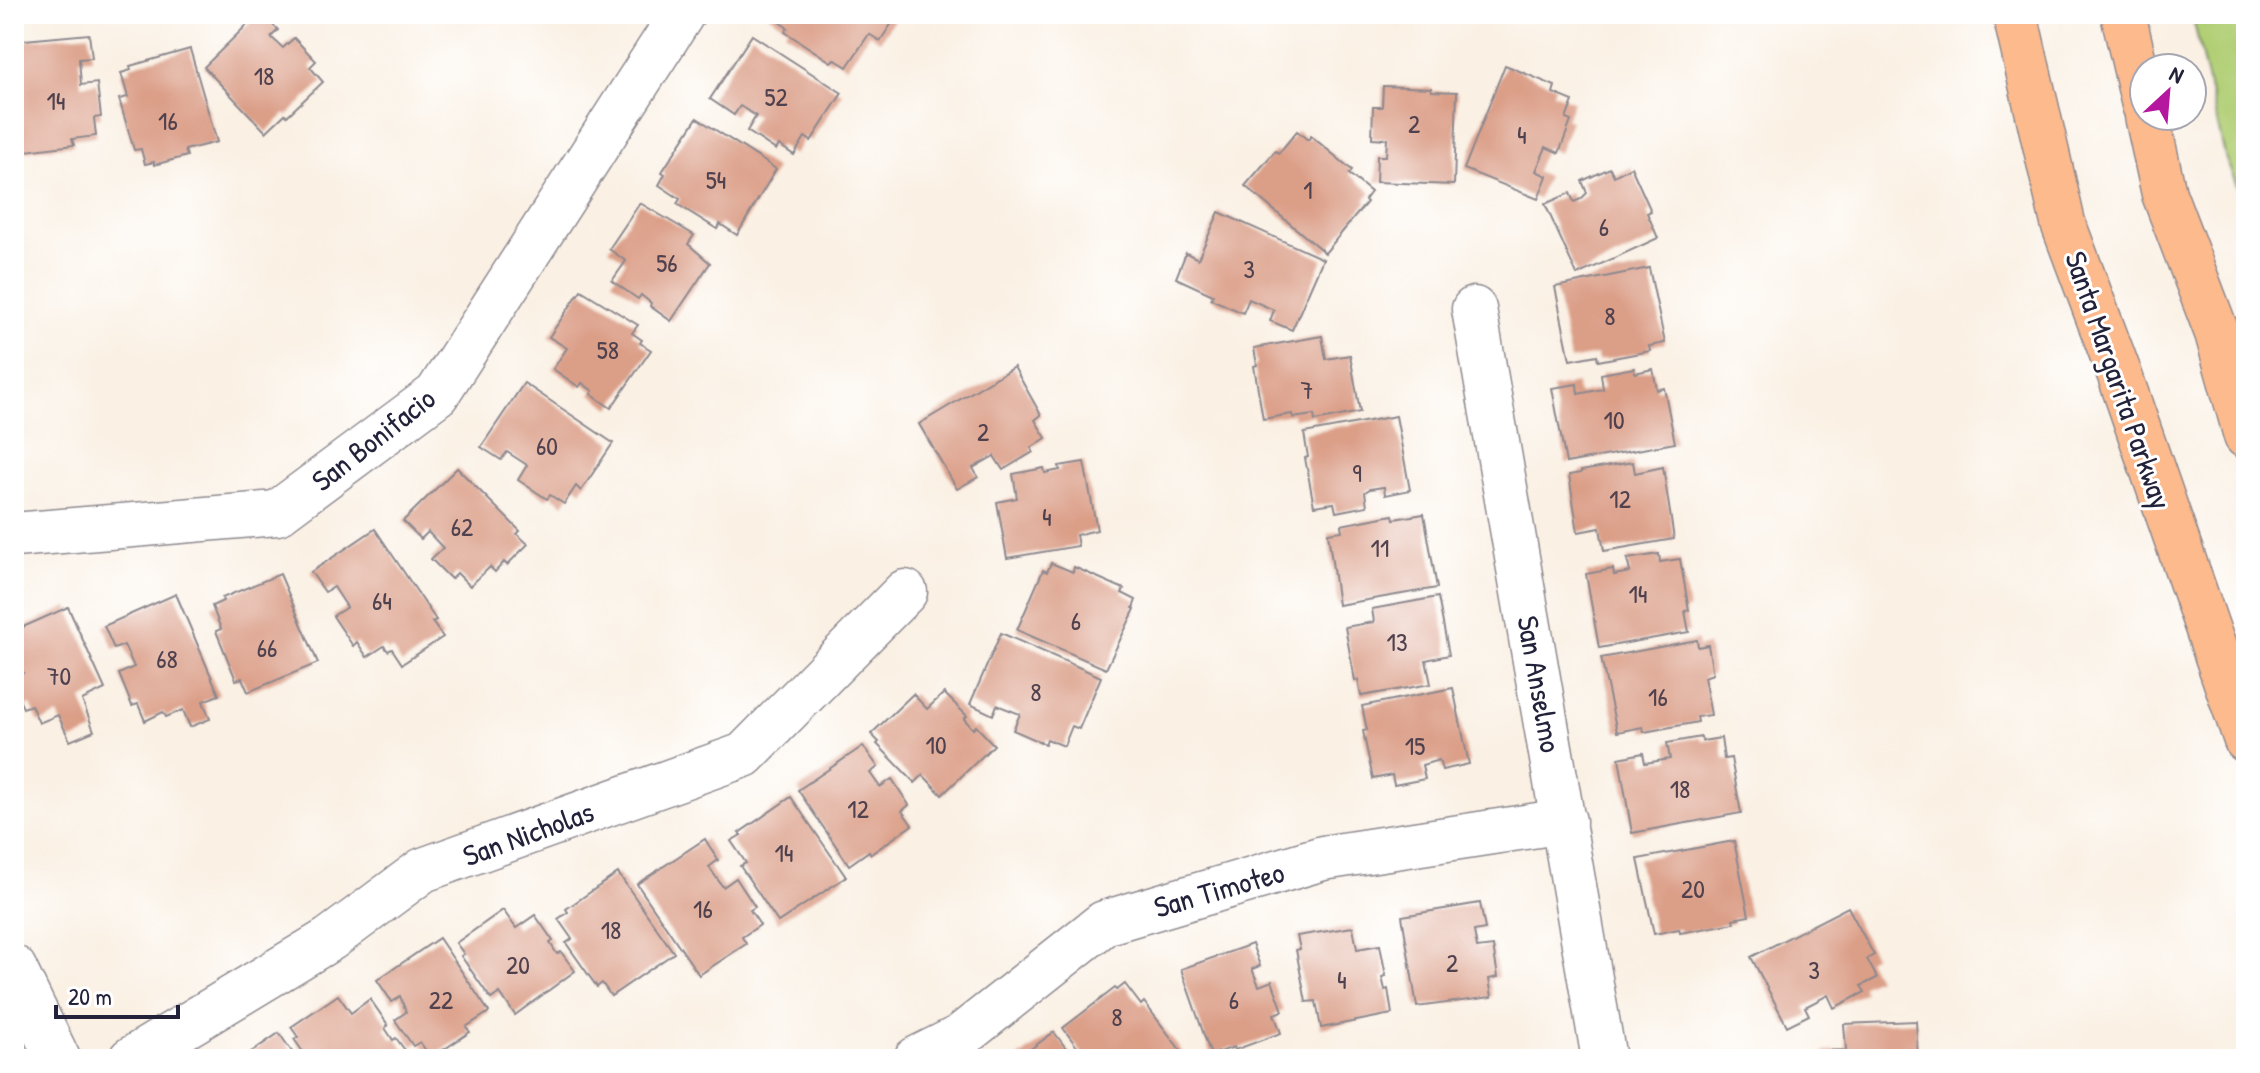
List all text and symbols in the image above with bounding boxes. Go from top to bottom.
north arrow [2128,52,2208,132]
house number: 18 [254,58,274,93]
text: N [2165,58,2189,90]
house number: 52 [764,79,788,114]
house number: 14 [46,83,66,118]
house number: 16 [158,103,178,138]
house number: 2 [1408,106,1420,141]
house number: 4 [1517,117,1527,152]
house number: 54 [706,162,726,197]
house number: 1 [1303,172,1313,207]
house number: 6 [1599,209,1609,244]
house number: 56 [656,245,678,280]
street label: Santa Margarita Parkway [2056,246,2182,514]
house number: 3 [1243,251,1255,286]
house number: 8 [1604,298,1616,333]
house number: 58 [597,332,619,367]
house number: 7 [1301,372,1313,407]
street label: San Bonifacio [303,378,443,500]
house number: 10 [1603,402,1625,437]
house number: 2 [977,414,989,449]
house number: 60 [536,428,558,463]
house number: 9 [1352,455,1362,490]
house number: 12 [1609,481,1631,516]
house number: 4 [1042,499,1052,534]
house number: 62 [451,509,473,544]
house number: 11 [1371,530,1389,565]
house number: 14 [1628,576,1648,611]
house number: 64 [372,583,392,618]
house number: 6 [1071,603,1081,638]
street label: San Anselmo [1508,612,1572,756]
house number: 13 [1386,624,1408,659]
house number: 66 [257,630,277,665]
house number: 68 [156,641,178,676]
house number: 70 [47,658,71,693]
house number: 8 [1030,674,1042,709]
house number: 16 [1648,679,1668,714]
house number: 10 [925,727,947,762]
house number: 15 [1405,728,1425,763]
house number: 18 [1670,771,1690,806]
street label: San Nicholas [457,791,599,875]
house number: 12 [847,791,869,826]
house number: 14 [774,835,794,870]
street label: San Timoteo [1149,851,1289,927]
house number: 20 [1681,871,1705,906]
house number: 16 [693,891,713,926]
house number: 18 [601,912,621,947]
house number: 2 [1446,945,1458,980]
house number: 20 [506,947,530,982]
house number: 3 [1808,952,1820,987]
house number: 4 [1337,962,1347,997]
scale bar [56,969,178,1019]
text: 20 m [68,980,112,1012]
house number: 22 [429,982,453,1017]
house number: 6 [1229,982,1239,1017]
house number: 8 [1111,999,1123,1034]

